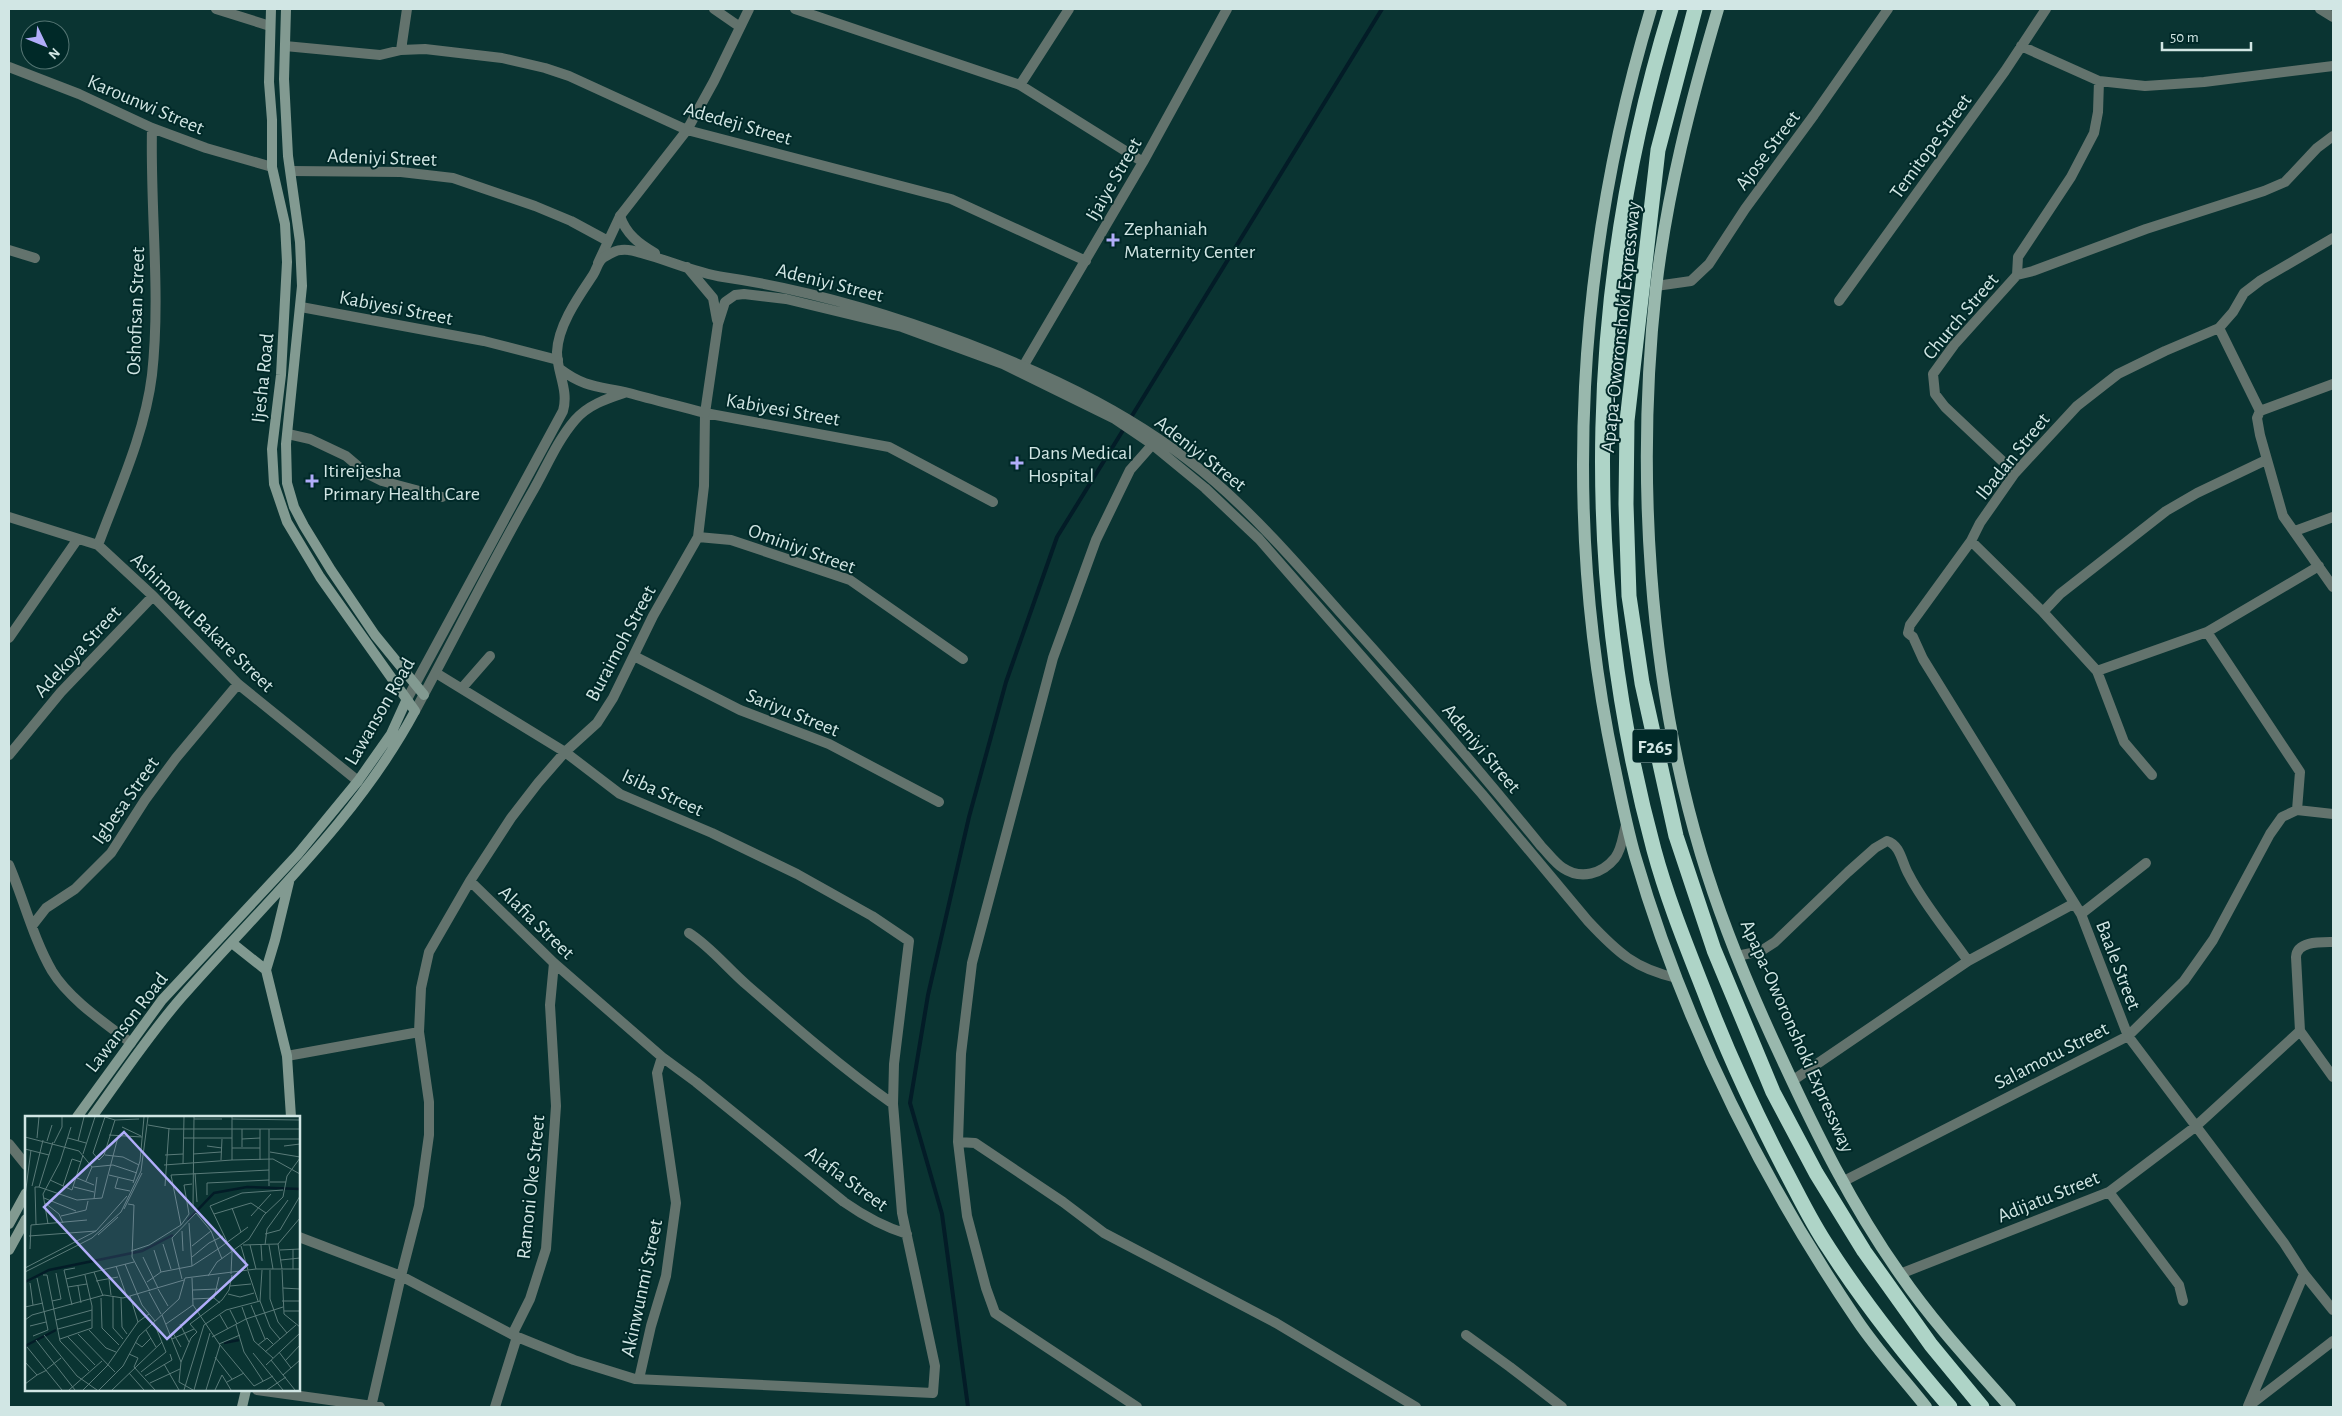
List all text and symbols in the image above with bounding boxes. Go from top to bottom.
north arrow [20,20,70,70]
scale bar [2162,20,2251,52]
text: 50 m [2170,30,2199,45]
text: N [45,45,62,62]
street label: Karounwi Street [84,71,207,139]
street label: Temitope Street [1886,90,1976,203]
street label: Adedeji Street [682,99,794,149]
street label: Ajose Street [1732,107,1804,194]
street label: Ijaiye Street [1082,134,1146,225]
street label: Adeniyi Street [327,146,438,170]
street label: Apapa-Oworonshoki Expressway [1598,200,1644,454]
place label: Zephaniah Maternity Center [1124,219,1256,262]
marker: Zephaniah Maternity Center [1106,233,1120,247]
street label: Oshofisan Street [124,246,148,375]
street label: Adeniyi Street [774,260,886,306]
street label: Church Street [1919,269,2003,364]
street label: Kabiyesi Street [337,287,455,329]
street label: Ijesha Road [248,332,278,424]
street label: Kabiyesi Street [724,390,842,430]
street label: Ibadan Street [1972,409,2054,504]
street label: Adeniyi Street [1151,412,1250,496]
place label: Dans Medical Hospital [1028,443,1132,486]
marker: Dans Medical Hospital [1010,456,1024,470]
place label: Itireijesha Primary Health Care [323,461,480,504]
marker: Itireijesha Primary Health Care [305,474,319,488]
street label: Ominiyi Street [745,520,858,578]
street label: Ashimowu Bakare Street [127,549,278,697]
street label: Buraimoh Street [582,582,660,705]
street label: Adekoya Street [31,602,125,701]
street label: Lawanson Road [341,654,419,769]
street label: Sariyu Street [743,685,843,741]
street label: Adeniyi Street [1438,700,1525,798]
road number: F265 [1632,729,1678,762]
street label: Igbesa Street [89,753,163,848]
street label: Isiba Street [619,765,707,821]
street label: Alafia Street [495,882,578,964]
street label: Apapa-Oworonshoki Expressway [1737,917,1858,1156]
street label: Baale Street [2092,918,2144,1013]
street label: Lawanson Road [82,969,172,1076]
street label: Salamotu Street [1991,1018,2112,1093]
street label: Ramoni Oke Street [513,1113,549,1260]
inset map [25,1116,300,1391]
street label: Alafia Street [802,1142,892,1216]
street label: Adijatu Street [1995,1167,2103,1226]
street label: Akinwunmi Street [618,1217,666,1359]

